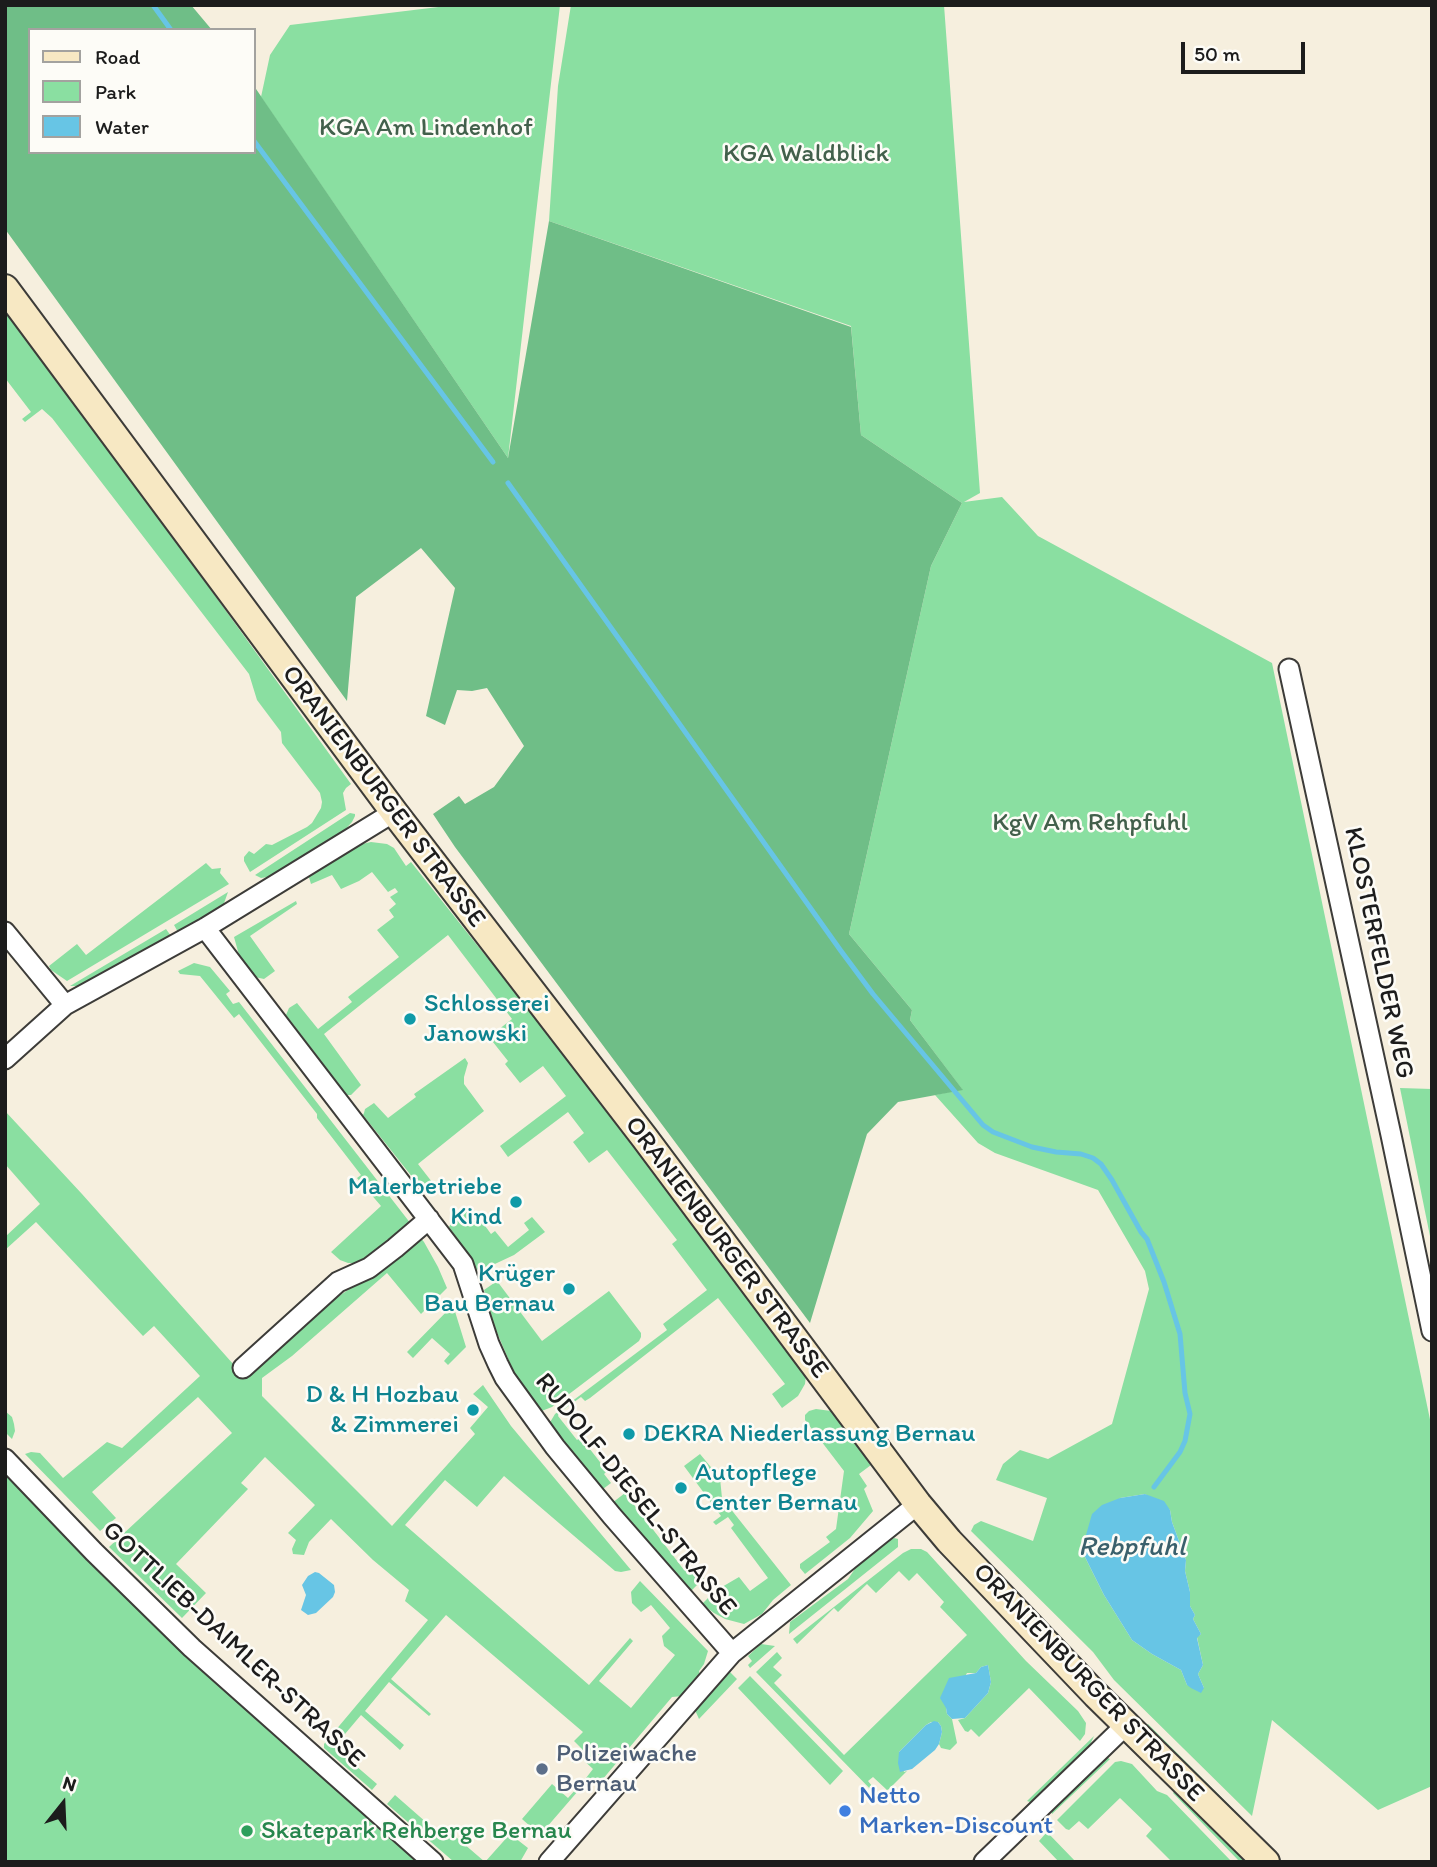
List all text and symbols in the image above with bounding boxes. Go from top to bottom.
legend [28,28,256,154]
scale bar [1185,28,1309,72]
text: 50 m [1194,41,1240,66]
text: Road [95,44,140,69]
text: Park [95,79,136,104]
park label: KGA Am Lindenhof [319,112,533,144]
text: Water [95,114,149,139]
park label: KGA Waldblick [723,138,889,170]
street label: ORANIENBURGER STRASSE [274,660,492,934]
park label: KgV Am Rehpfuhl [992,807,1188,839]
street label: KLOSTERFELDER WEG [1336,824,1420,1082]
place label: Schlosserei Janowski [424,988,550,1050]
marker: Schlosserei Janowski [402,1011,418,1027]
street label: ORANIENBURGER STRASSE [617,1111,835,1385]
place label: Malerbetriebe Kind [348,1171,502,1232]
marker: Malerbetriebe Kind [508,1194,524,1210]
place label: Krüger Bau Bernau [424,1258,555,1320]
marker: Krüger Bau Bernau [561,1281,577,1297]
street label: RUDOLF-DIESEL-STRASSE [527,1367,743,1623]
place label: D & H Hozbau & Zimmerei [306,1379,459,1440]
marker: D & H Hozbau & Zimmerei [465,1402,481,1418]
place label: DEKRA Niederlassung Bernau [643,1418,975,1450]
marker: DEKRA Niederlassung Bernau [621,1426,637,1442]
place label: Autopflege Center Bernau [695,1457,858,1518]
marker: Autopflege Center Bernau [673,1480,689,1496]
street label: GOTTLIEB-DAIMLER-STRASSE [95,1515,371,1775]
water label: Rebpfuhl [1078,1531,1186,1565]
street label: ORANIENBURGER STRASSE [966,1557,1210,1809]
place label: Polizeiwache Bernau [556,1738,697,1800]
marker: Polizeiwache Bernau [534,1761,550,1777]
north arrow [28,1769,98,1839]
text: N [60,1771,79,1796]
place label: Netto Marken-Discount [859,1780,1053,1842]
marker: Netto Marken-Discount [837,1803,853,1819]
place label: Skatepark Rehberge Bernau [261,1815,572,1847]
marker: Skatepark Rehberge Bernau [239,1823,255,1839]

